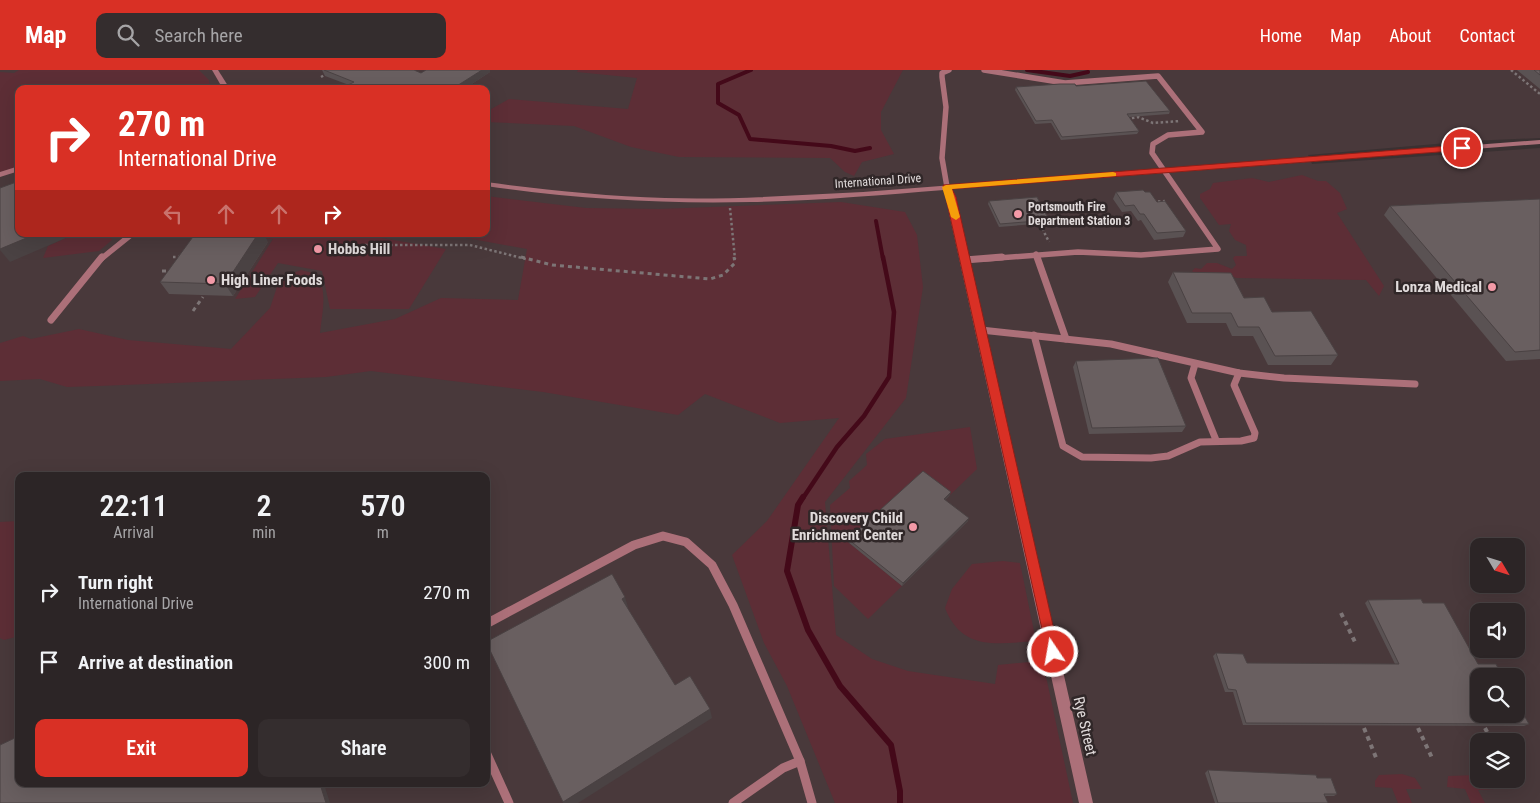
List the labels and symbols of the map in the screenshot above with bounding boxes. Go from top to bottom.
pin [1441,127,1483,169]
street label: International Drive [834,171,922,191]
place label: Portsmouth Fire Department Station 3 [1028,200,1130,228]
marker: Portsmouth Fire Department Station 3 [1012,208,1024,220]
place label: Hobbs Hill [328,240,390,258]
marker: Hobbs Hill [312,243,324,255]
place label: High Liner Foods [221,271,323,289]
marker: High Liner Foods [205,274,217,286]
place label: Lonza Medical [1395,278,1482,296]
marker: Lonza Medical [1486,281,1498,293]
place label: Discovery Child Enrichment Center [792,509,903,544]
marker: Discovery Child Enrichment Center [907,521,919,533]
north arrow [1470,538,1525,592]
position arrow [1026,625,1078,677]
street label: Rye Street [1070,695,1100,757]

